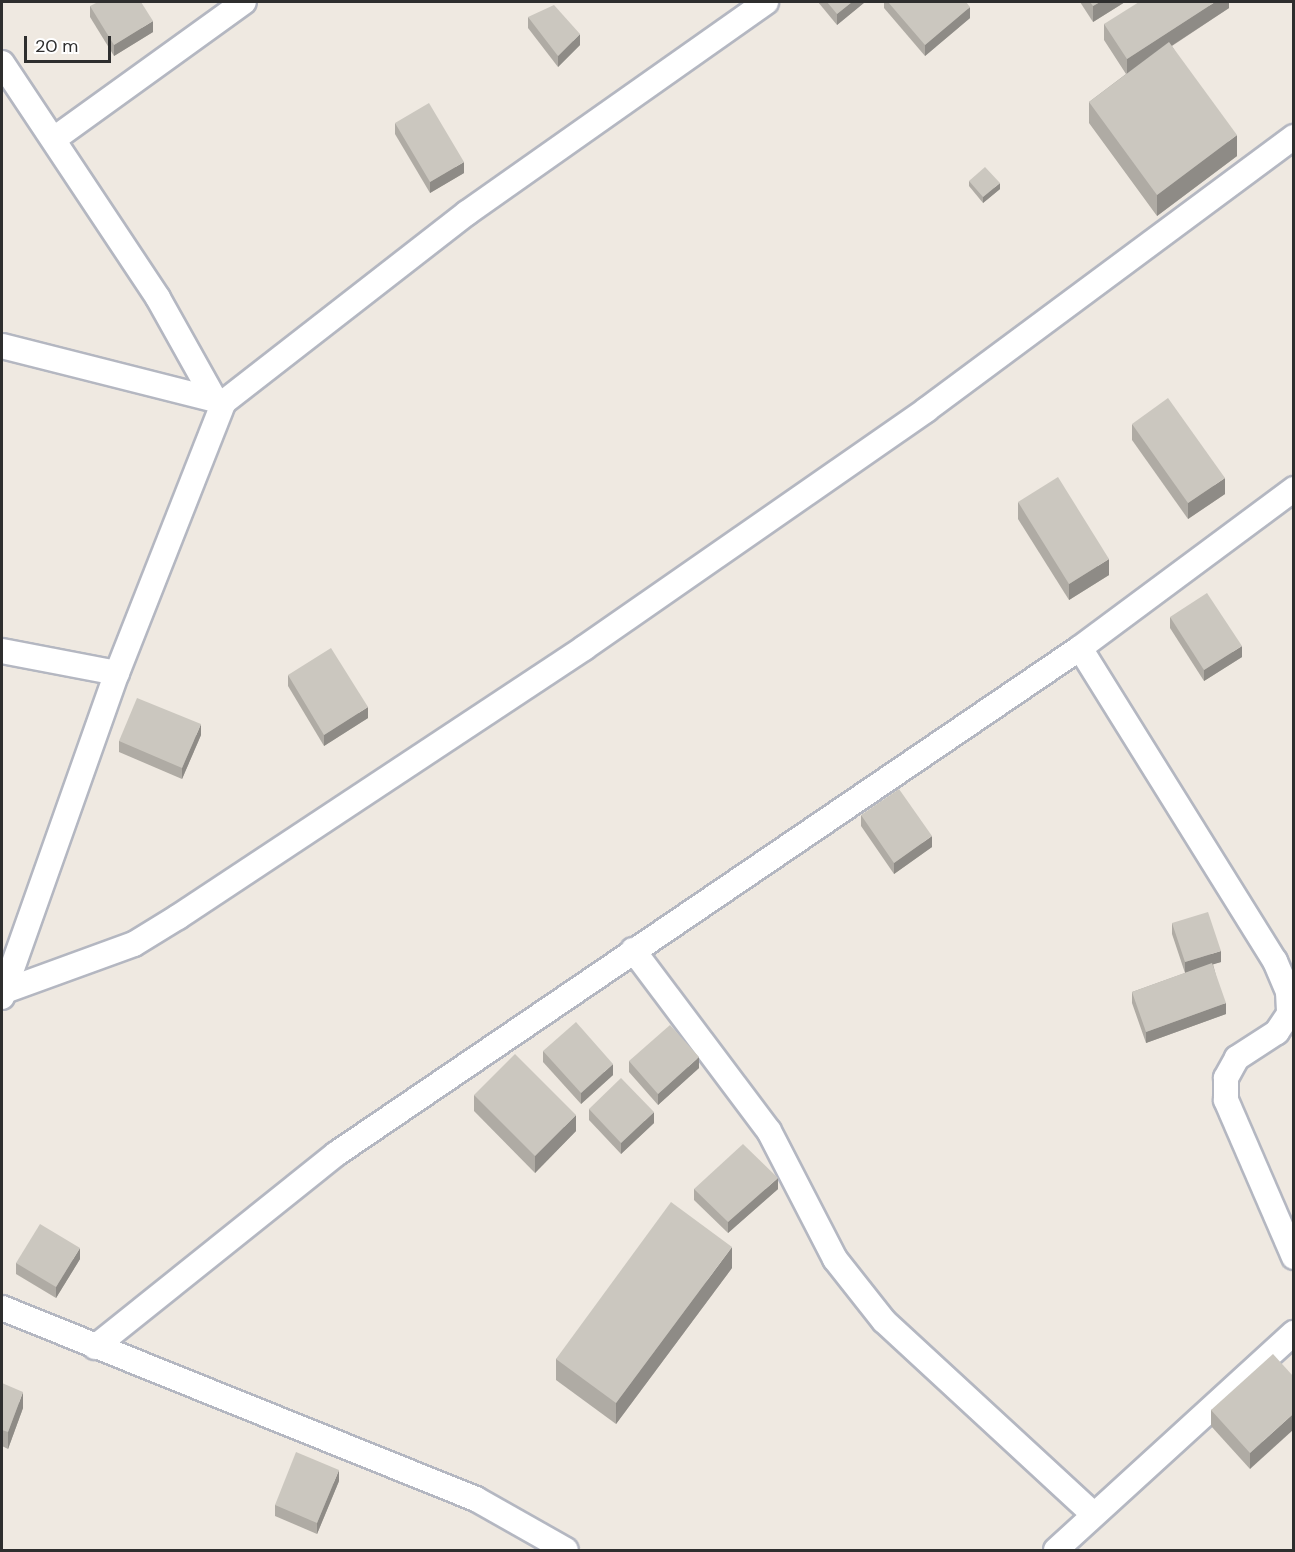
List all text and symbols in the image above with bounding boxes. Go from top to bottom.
scale bar [27,24,114,62]
text: 20 m [35,34,78,58]

